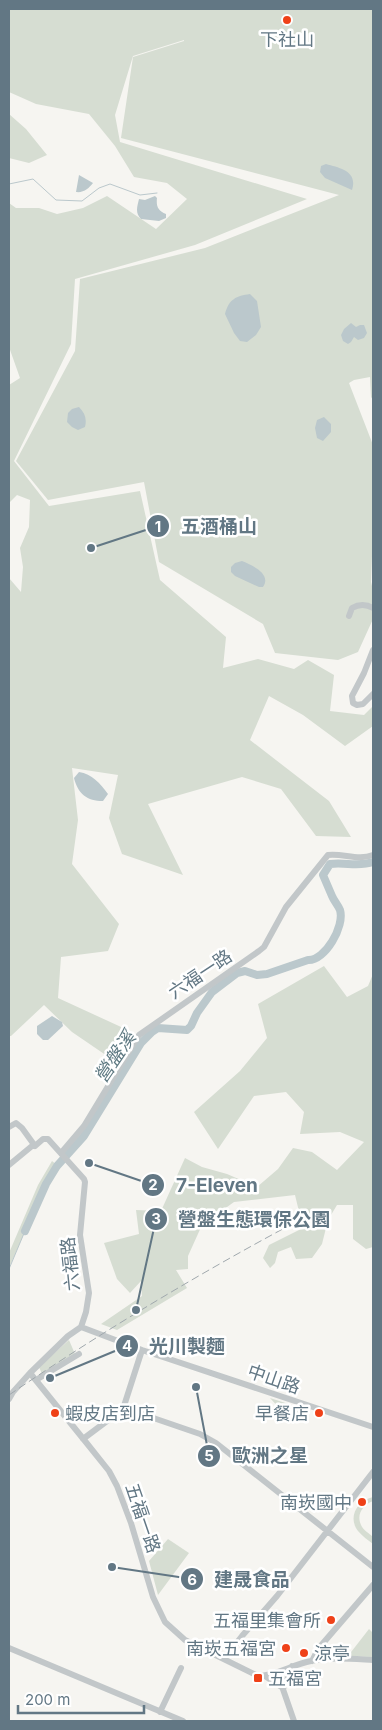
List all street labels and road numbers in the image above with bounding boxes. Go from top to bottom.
street label: 六福一路 [164,945,236,1003]
street label: 六福路 [57,1236,83,1292]
street label: 中山路 [245,1360,303,1398]
street label: 五福一路 [121,1481,165,1555]

